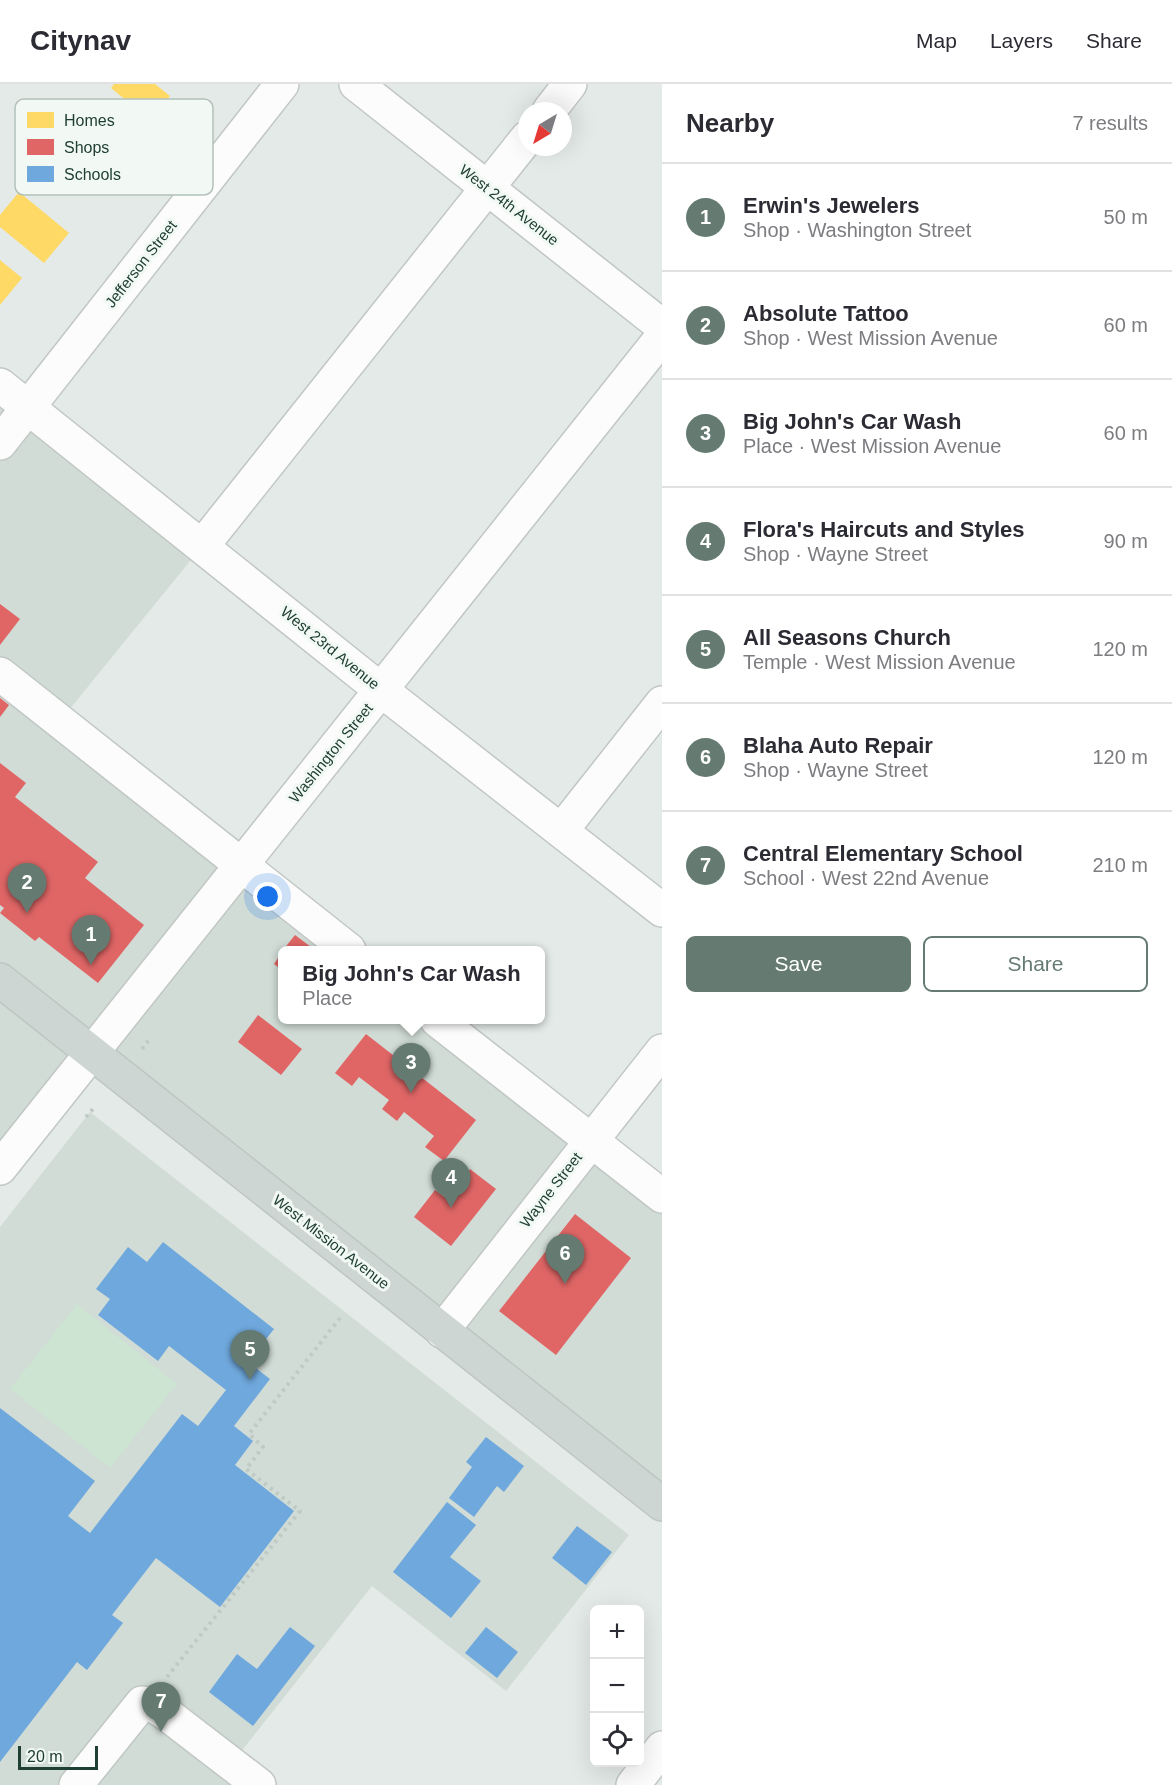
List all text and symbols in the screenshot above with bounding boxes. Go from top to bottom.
text: Citynav [30,25,131,56]
text: Map [916,29,957,52]
text: Layers [990,29,1053,52]
text: Share [1086,29,1142,52]
legend [15,99,213,195]
north arrow [518,102,572,156]
text: Nearby [686,108,774,138]
text: Homes [64,112,115,129]
text: 7 results [1072,112,1148,134]
text: Shops [64,139,109,156]
street label: West 24th Avenue [456,161,562,249]
text: Schools [64,166,121,183]
text: Erwin's Jewelers [743,193,919,218]
text: 1 [700,206,711,228]
text: 50 m [1104,206,1148,228]
street label: Jefferson Street [101,216,180,311]
text: Shop · Washington Street [743,219,971,241]
text: Absolute Tattoo [743,301,909,326]
text: 2 [700,314,711,336]
text: 60 m [1104,314,1148,336]
text: Shop · West Mission Avenue [743,327,998,349]
text: Big John's Car Wash [743,409,961,434]
text: 3 [700,422,711,444]
text: 60 m [1104,422,1148,444]
text: Place · West Mission Avenue [743,435,1001,457]
text: Flora's Haircuts and Styles [743,517,1025,542]
text: 4 [700,530,711,552]
text: 90 m [1104,530,1148,552]
text: Shop · Wayne Street [743,543,928,565]
street label: West 23rd Avenue [278,603,383,693]
text: All Seasons Church [743,625,951,650]
text: 5 [700,638,711,660]
text: 120 m [1092,638,1148,660]
text: Temple · West Mission Avenue [743,651,1016,673]
street label: Washington Street [285,699,376,806]
text: Blaha Auto Repair [743,733,933,758]
text: 6 [700,746,711,768]
text: 120 m [1092,746,1148,768]
text: Shop · Wayne Street [743,759,928,781]
text: Central Elementary School [743,841,1023,866]
text: 7 [700,854,711,876]
text: 210 m [1092,854,1148,876]
pin: 2 [8,864,46,913]
text: School · West 22nd Avenue [743,867,989,889]
your location [253,882,282,911]
pin: 1 [72,916,110,965]
button: Save [686,936,911,992]
button: Share [923,936,1148,992]
popup [278,946,545,1024]
text: Big John's Car Wash [302,961,521,986]
text: Place [302,987,352,1009]
pin: 3 [392,1044,430,1093]
street label: Wayne Street [516,1148,586,1231]
pin: 4 [432,1158,470,1208]
street label: West Mission Avenue [270,1191,393,1292]
pin: 6 [546,1234,584,1284]
pin: 5 [230,1330,270,1380]
map controls [590,1605,644,1767]
button: + [590,1605,644,1659]
button: − [590,1659,644,1713]
pin: 7 [142,1682,180,1732]
button: locate [590,1713,644,1767]
scale bar [18,1743,98,1770]
text: 20 m [27,1748,63,1765]

